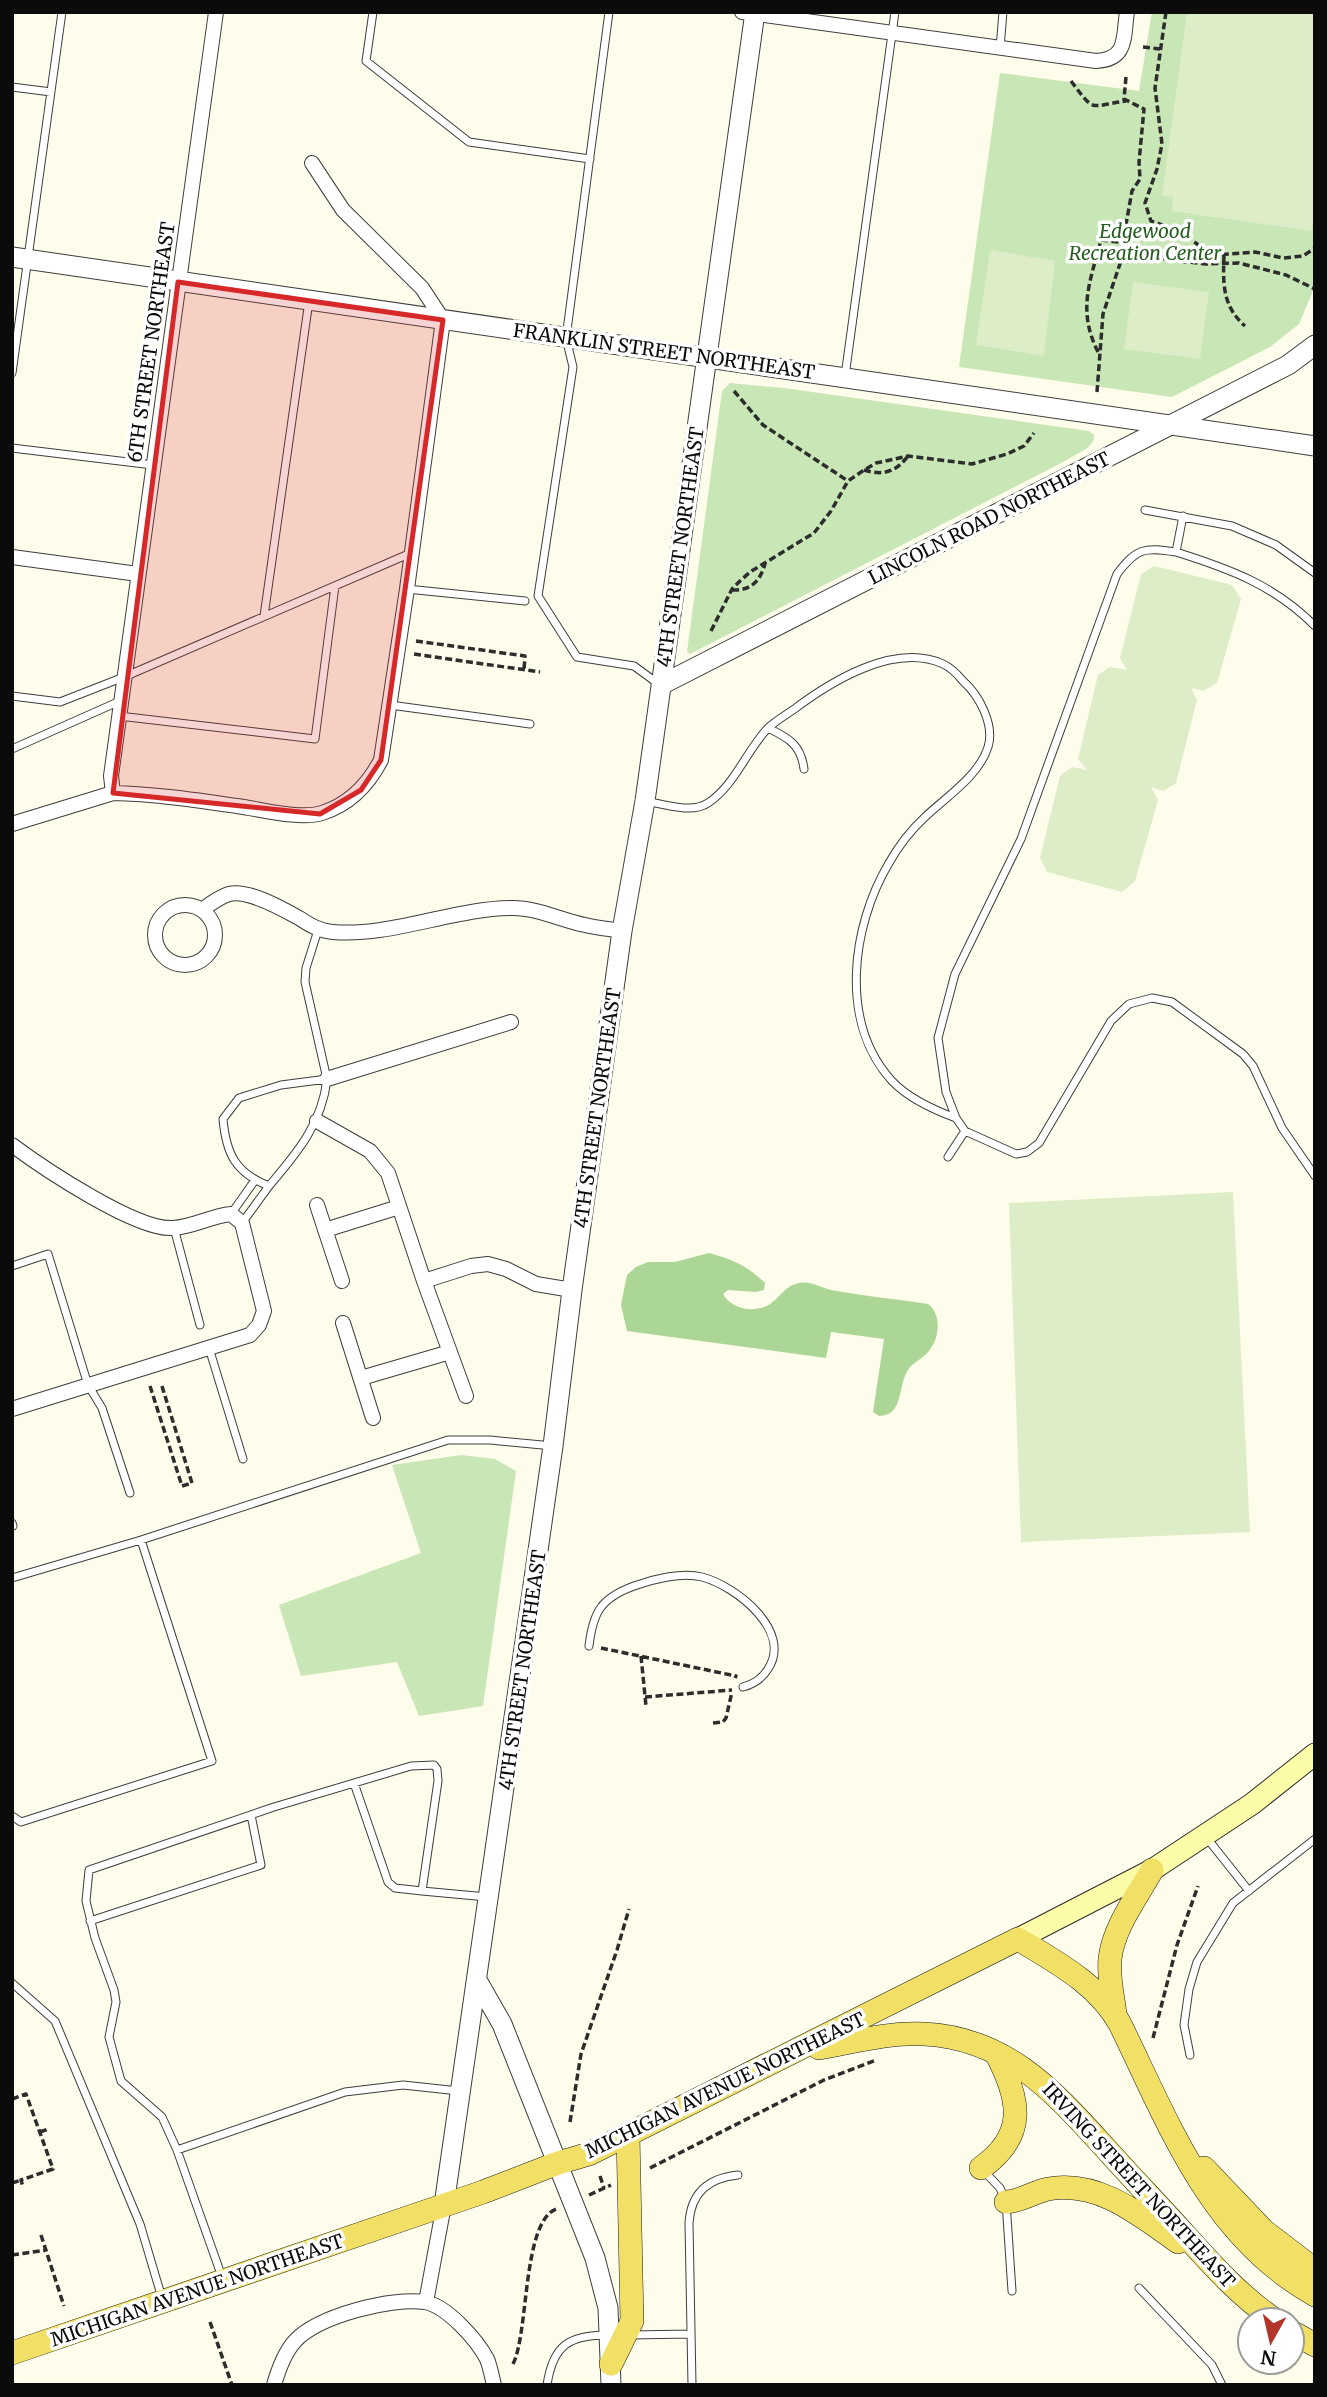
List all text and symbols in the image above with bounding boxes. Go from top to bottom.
park label: Edgewood Recreation Center [1069,219,1222,265]
street label: 6TH STREET NORTHEAST [122,220,180,464]
street label: FRANKLIN STREET NORTHEAST [512,318,816,384]
street label: 4TH STREET NORTHEAST [651,425,709,669]
street label: LINCOLN ROAD NORTHEAST [864,446,1114,590]
street label: 4TH STREET NORTHEAST [568,986,626,1230]
street label: 4TH STREET NORTHEAST [493,1548,551,1792]
street label: MICHIGAN AVENUE NORTHEAST [581,2007,869,2163]
street label: IRVING STREET NORTHEAST [1037,2077,1241,2293]
street label: MICHIGAN AVENUE NORTHEAST [47,2228,347,2352]
north arrow [1236,2306,1306,2376]
text: N [1260,2345,1278,2371]

